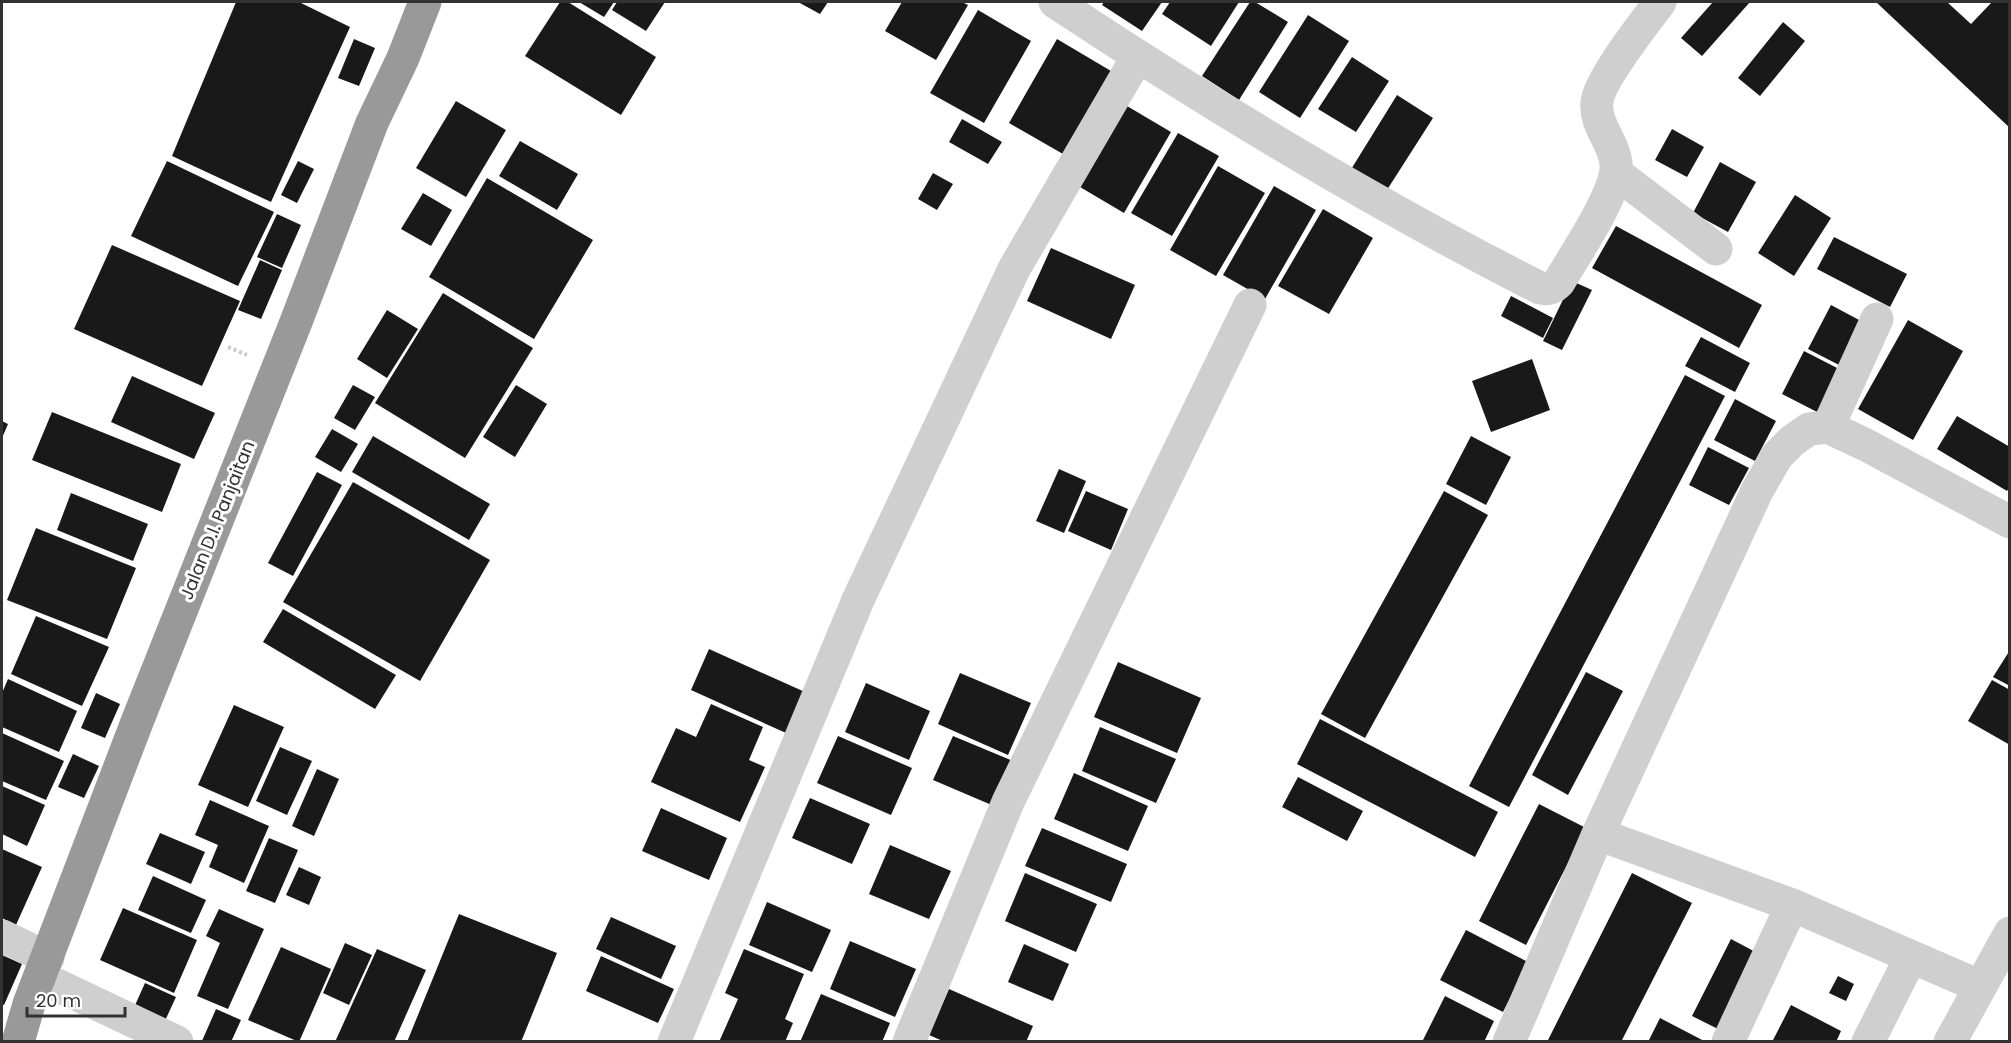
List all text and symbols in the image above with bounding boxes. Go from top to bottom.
street label: Jalan D.I. Panjaitan [174,437,260,603]
scale bar [27,980,124,1018]
text: 20 m [36,988,81,1013]

